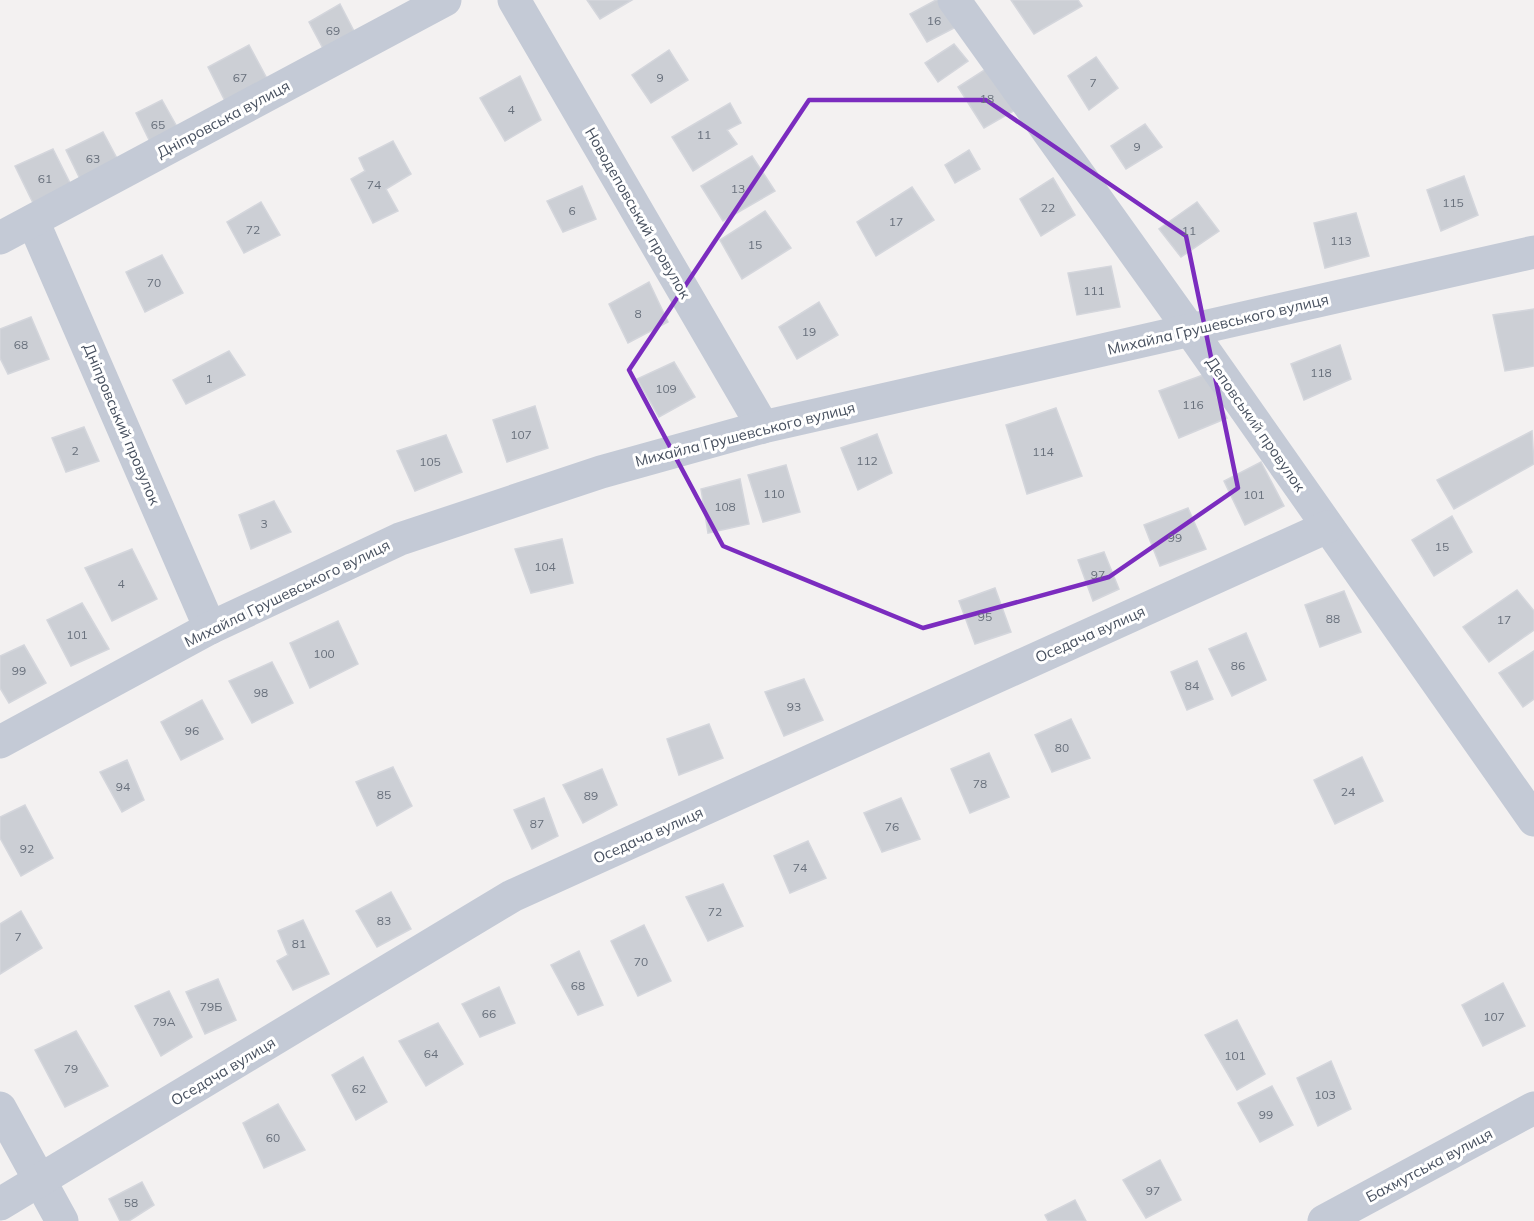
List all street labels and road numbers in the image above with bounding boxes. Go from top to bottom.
street label: Дніпровська вулиця [153,76,293,162]
street label: Новодеповський провулок [581,124,695,303]
street label: Михайла Грушевського вулиця [1106,289,1330,359]
street label: Дніпровський провулок [79,340,165,509]
street label: Деповський провулок [1202,353,1310,496]
street label: Михайла Грушевського вулиця [633,397,857,471]
street label: Михайла Грушевського вулиця [181,535,393,651]
street label: Оседача вулиця [1032,601,1148,667]
street label: Оседача вулиця [590,802,706,868]
street label: Оседача вулиця [167,1032,279,1110]
street label: Бахмутська вулиця [1362,1124,1496,1206]

